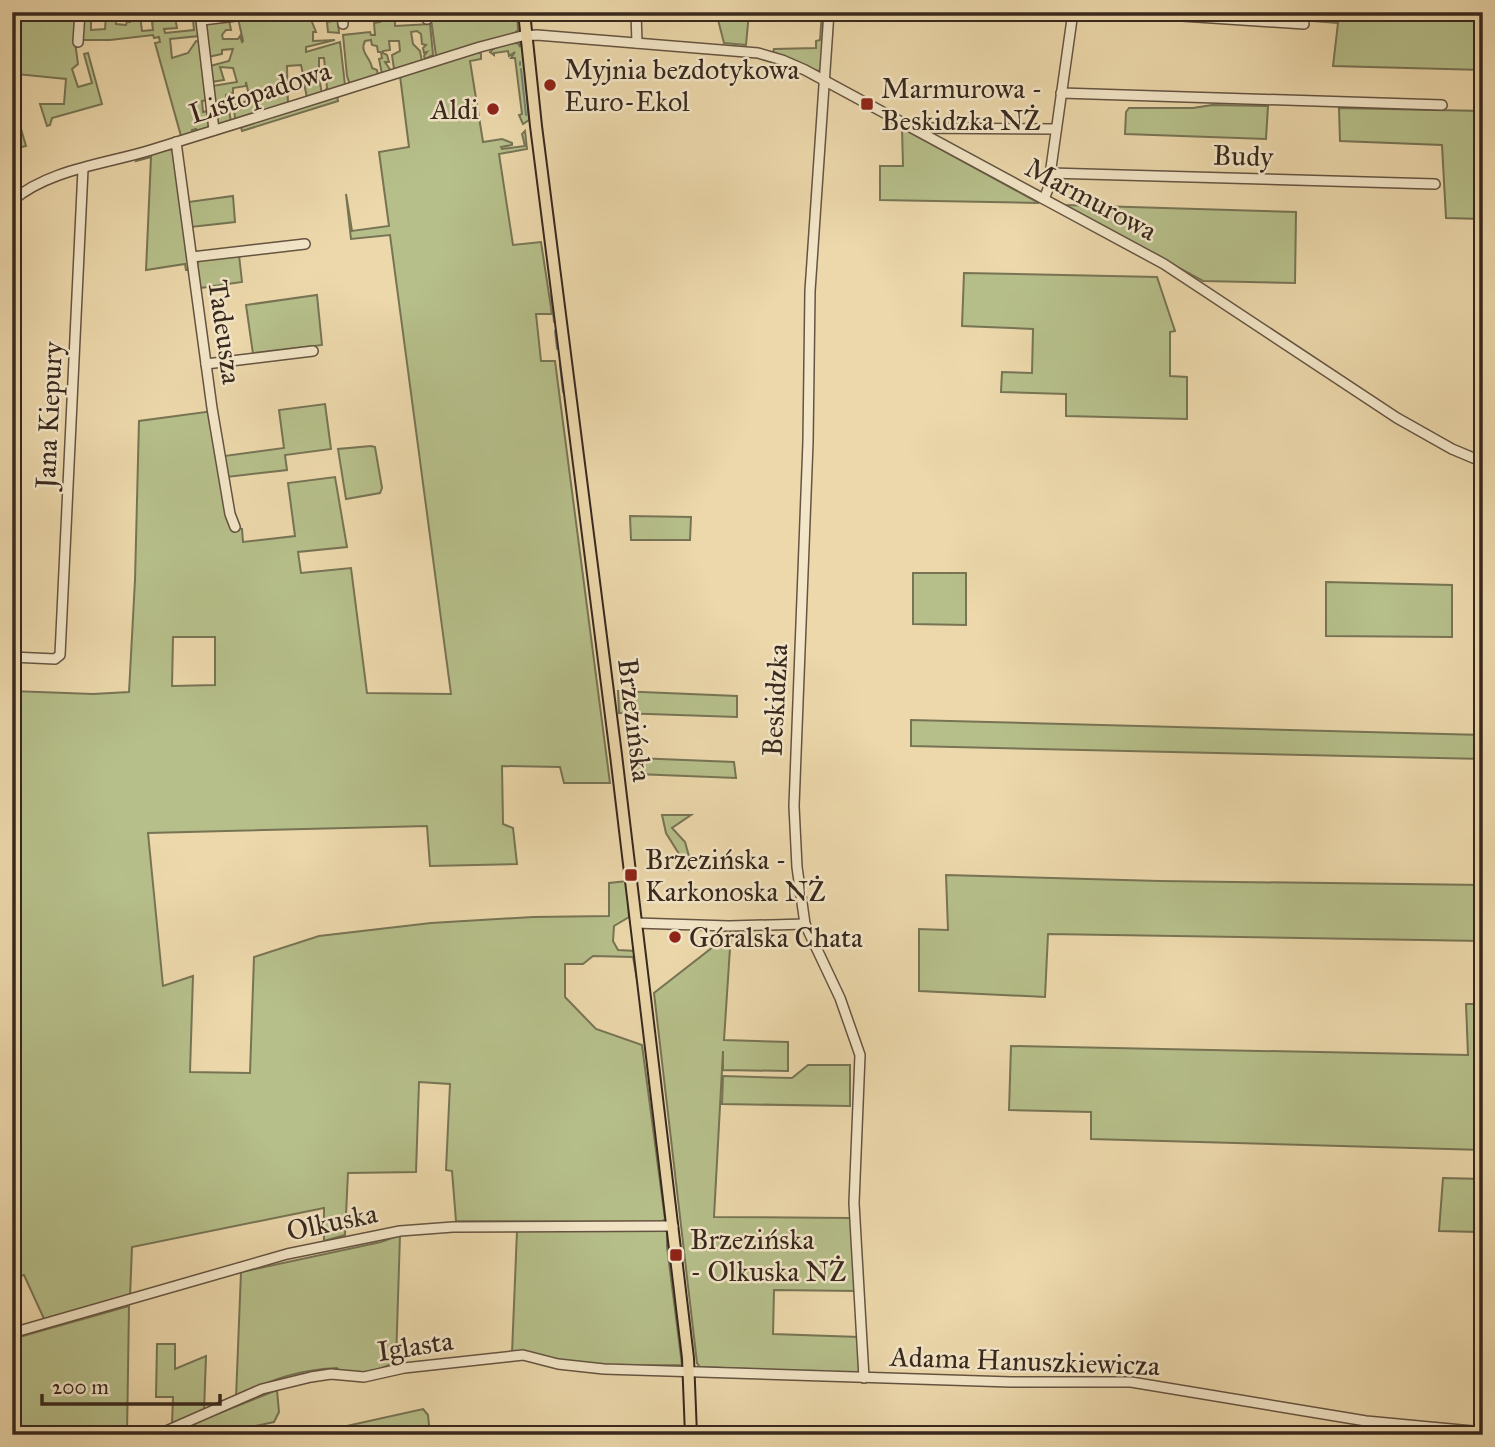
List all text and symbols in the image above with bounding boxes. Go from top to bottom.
place label: Myjnia bezdotykowa Euro-Ekol [564,52,799,119]
street label: Listopadowa [185,53,335,131]
place label: Marmurowa - Beskidzka NŻ [881,71,1043,138]
marker: Myjnia bezdotykowa Euro-Ekol [542,77,558,93]
place label: Aldi [430,92,479,127]
marker: Marmurowa - Beskidzka NŻ [859,96,875,112]
marker: Aldi [485,101,501,117]
street label: Budy [1212,137,1275,175]
street label: Marmurowa [1019,150,1163,248]
street label: Tadeusza [200,278,250,387]
street label: Jana Kiepury [28,340,70,492]
street label: Beskidzka [755,643,795,757]
street label: Brzezińska [610,656,660,784]
place label: Brzezińska - Karkonoska NŻ [645,842,826,909]
marker: Brzezińska - Karkonoska NŻ [623,867,639,883]
place label: Góralska Chata [689,920,863,955]
marker: Góralska Chata [667,929,683,945]
street label: Olkuska [283,1195,381,1249]
place label: Brzezińska - Olkuska NŻ [690,1222,847,1289]
marker: Brzezińska - Olkuska NŻ [668,1247,684,1263]
street label: Iglasta [375,1323,456,1369]
street label: Adama Hanuszkiewicza [889,1339,1161,1383]
scale bar [42,1363,220,1407]
text: 200 m [52,1374,109,1400]

